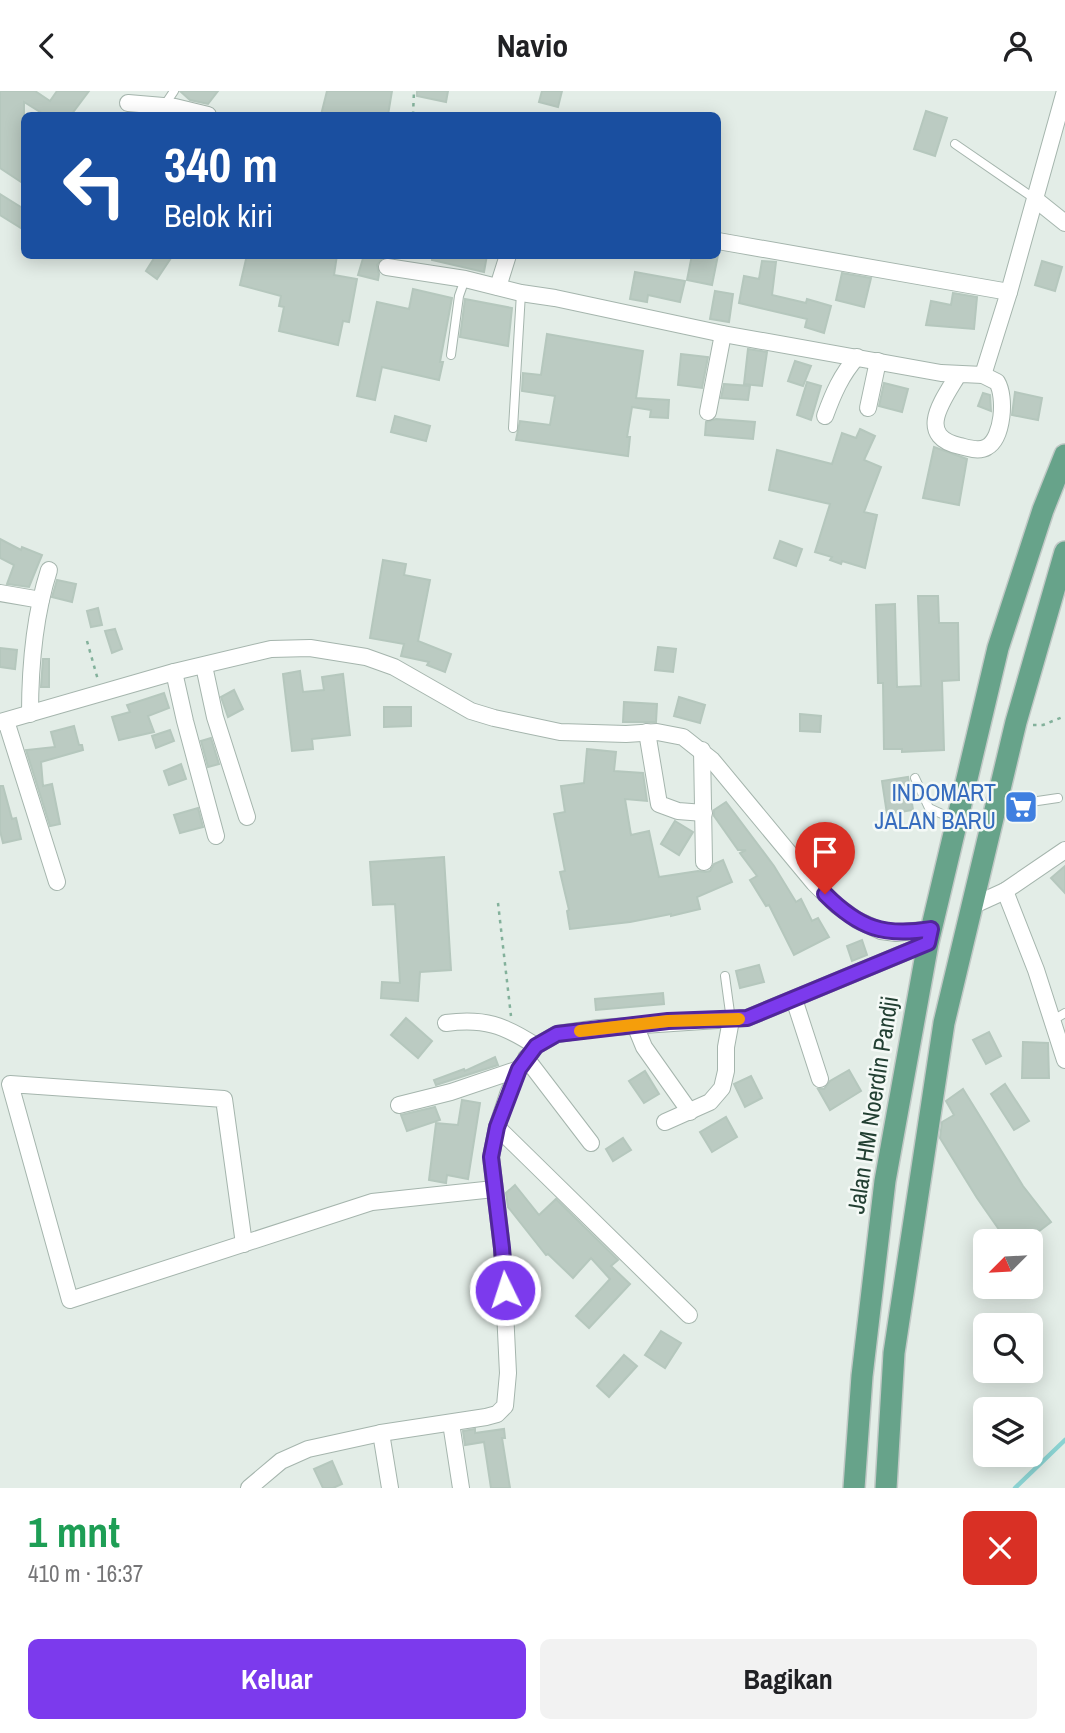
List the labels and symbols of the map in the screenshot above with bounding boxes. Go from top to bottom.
place label: INDOMART JALAN BARU [875,776,996,836]
supermarket icon: INDOMART JALAN BARU [1002,788,1040,826]
pin [795,822,855,894]
street label: Jalan HM Noerdin Pandji [839,994,905,1216]
north arrow [973,1229,1043,1299]
position arrow [468,1253,542,1327]

